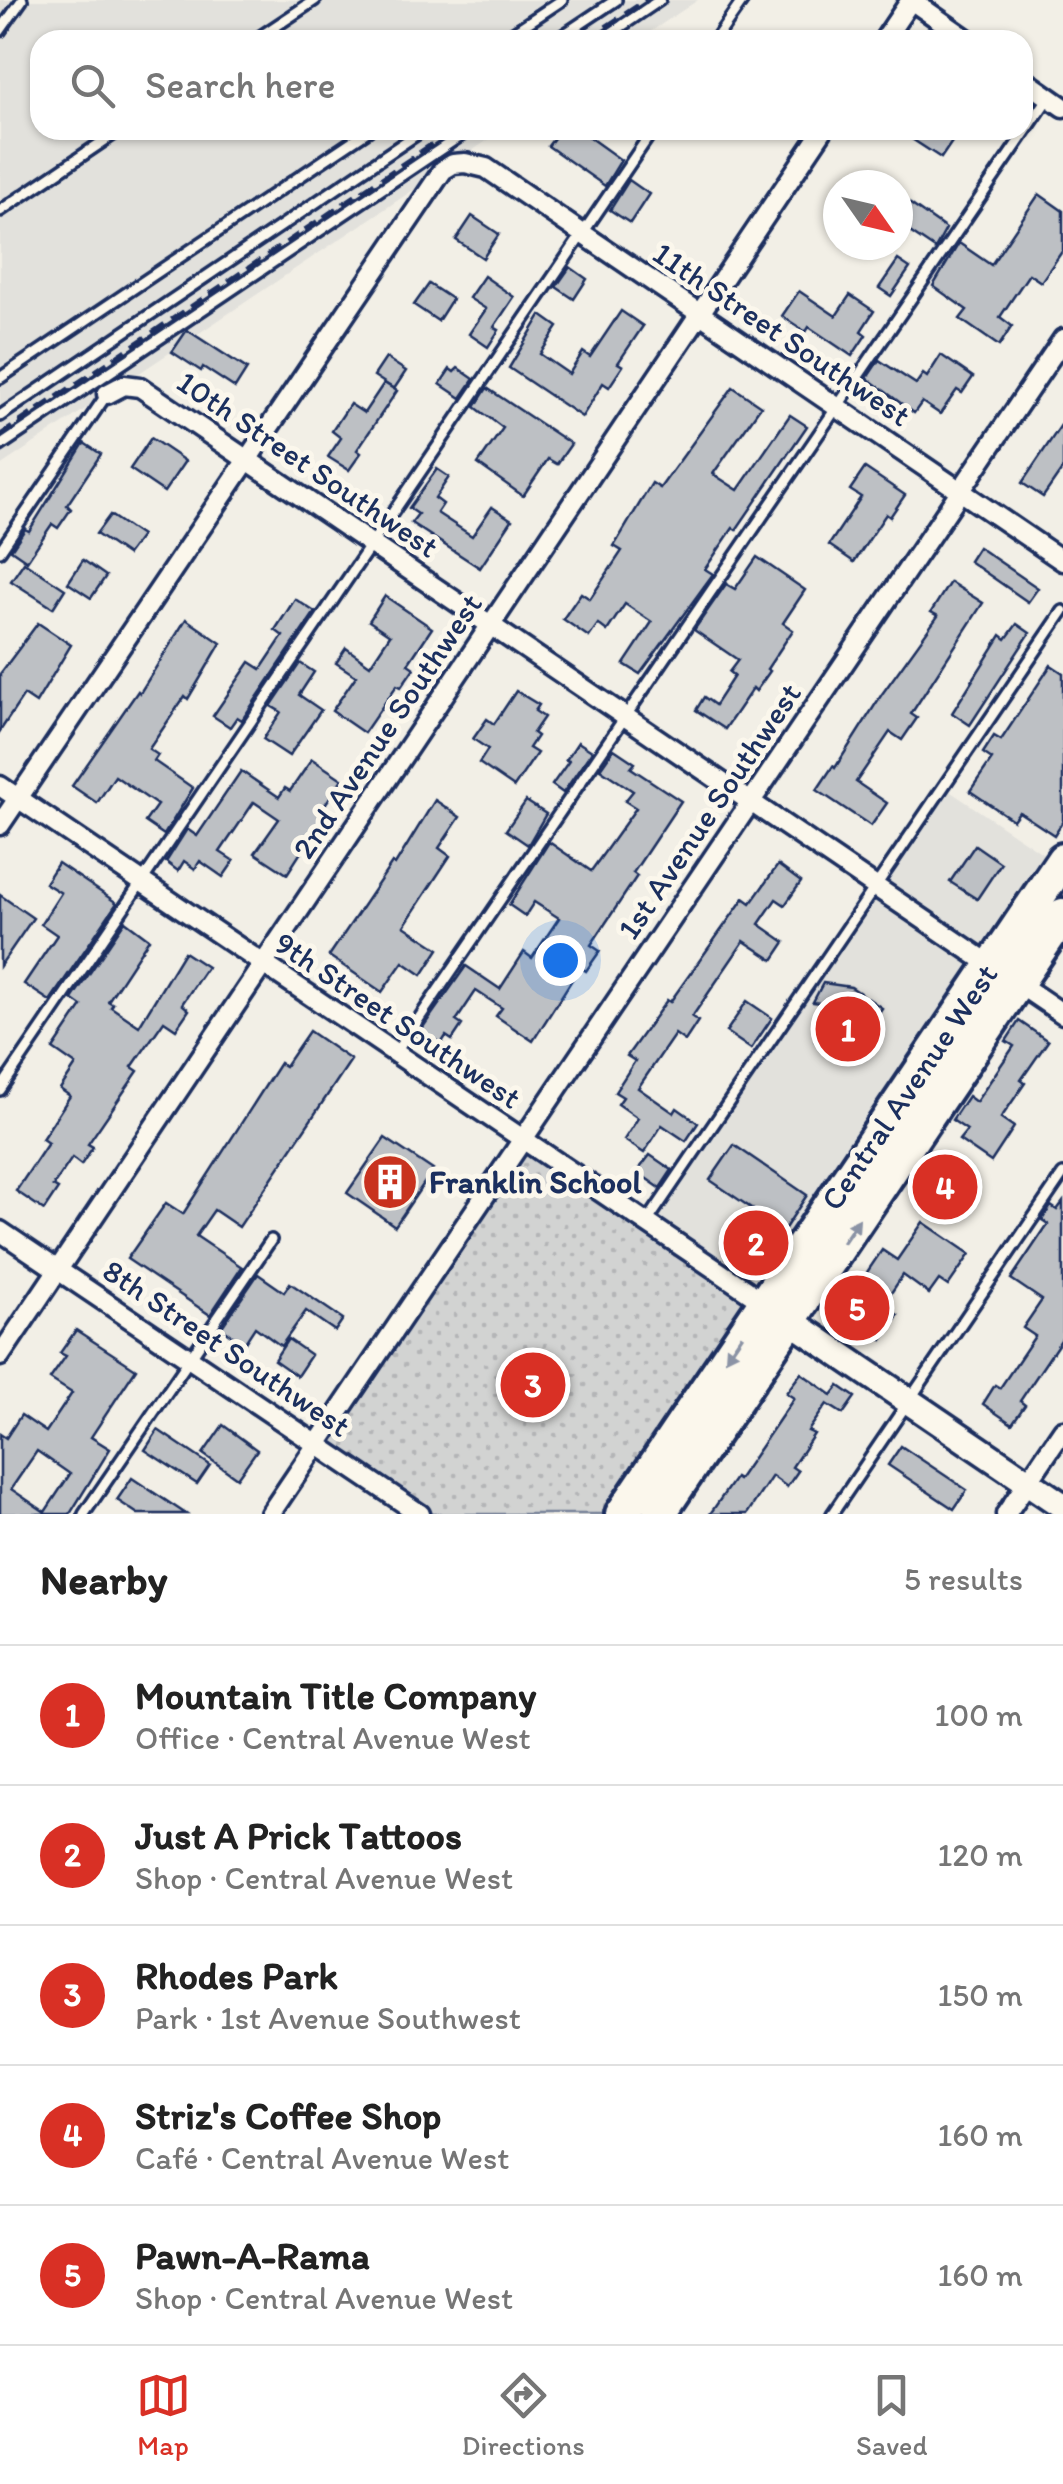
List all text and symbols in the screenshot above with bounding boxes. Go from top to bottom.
search box [30,30,1033,140]
icon: search [65,58,120,113]
text: Search here [145,62,336,108]
north arrow [823,170,913,260]
street label: 11th Street Southwest [646,234,918,434]
street label: 10th Street Southwest [170,362,446,566]
street label: 2nd Avenue Southwest [284,586,490,866]
street label: 1st Avenue Southwest [609,676,809,946]
street label: 9th Street Southwest [267,923,529,1117]
your location [535,935,586,986]
street label: Central Avenue West [813,957,1005,1217]
pin: 1 [816,992,880,1066]
pin: 4 [912,1150,978,1224]
building icon: Franklin School [360,1152,420,1212]
place label: Franklin School [429,1163,642,1201]
pin: 2 [724,1206,788,1280]
one-way arrow [841,1217,860,1244]
street label: 8th Street Southwest [96,1251,358,1445]
pin: 5 [824,1270,890,1346]
one-way arrow [725,1333,744,1360]
pin: 3 [500,1348,566,1422]
text: Nearby [40,1554,167,1605]
text: 5 results [904,1560,1023,1598]
text: Mountain Title Company [135,1673,536,1719]
text: 1 [65,1696,80,1734]
text: 100 m [935,1696,1023,1734]
text: Office · Central Avenue West [135,1719,531,1757]
text: Just A Prick Tattoos [135,1813,462,1859]
text: 2 [64,1836,81,1874]
text: 120 m [937,1836,1023,1874]
text: Shop · Central Avenue West [135,1859,513,1897]
text: Rhodes Park [135,1953,338,1999]
text: 3 [64,1976,81,2014]
text: 150 m [938,1976,1023,2014]
text: Park · 1st Avenue Southwest [135,1999,521,2037]
text: Striz's Coffee Shop [135,2093,441,2139]
text: 4 [63,2116,82,2154]
text: 160 m [937,2116,1023,2154]
text: Café · Central Avenue West [135,2139,509,2177]
text: Pawn-A-Rama [135,2233,370,2279]
text: 5 [64,2256,81,2294]
text: 160 m [937,2256,1023,2294]
text: Shop · Central Avenue West [135,2279,513,2317]
tab: Map [136,2368,191,2462]
tab: Directions [462,2368,585,2462]
tab: Saved [856,2368,927,2462]

